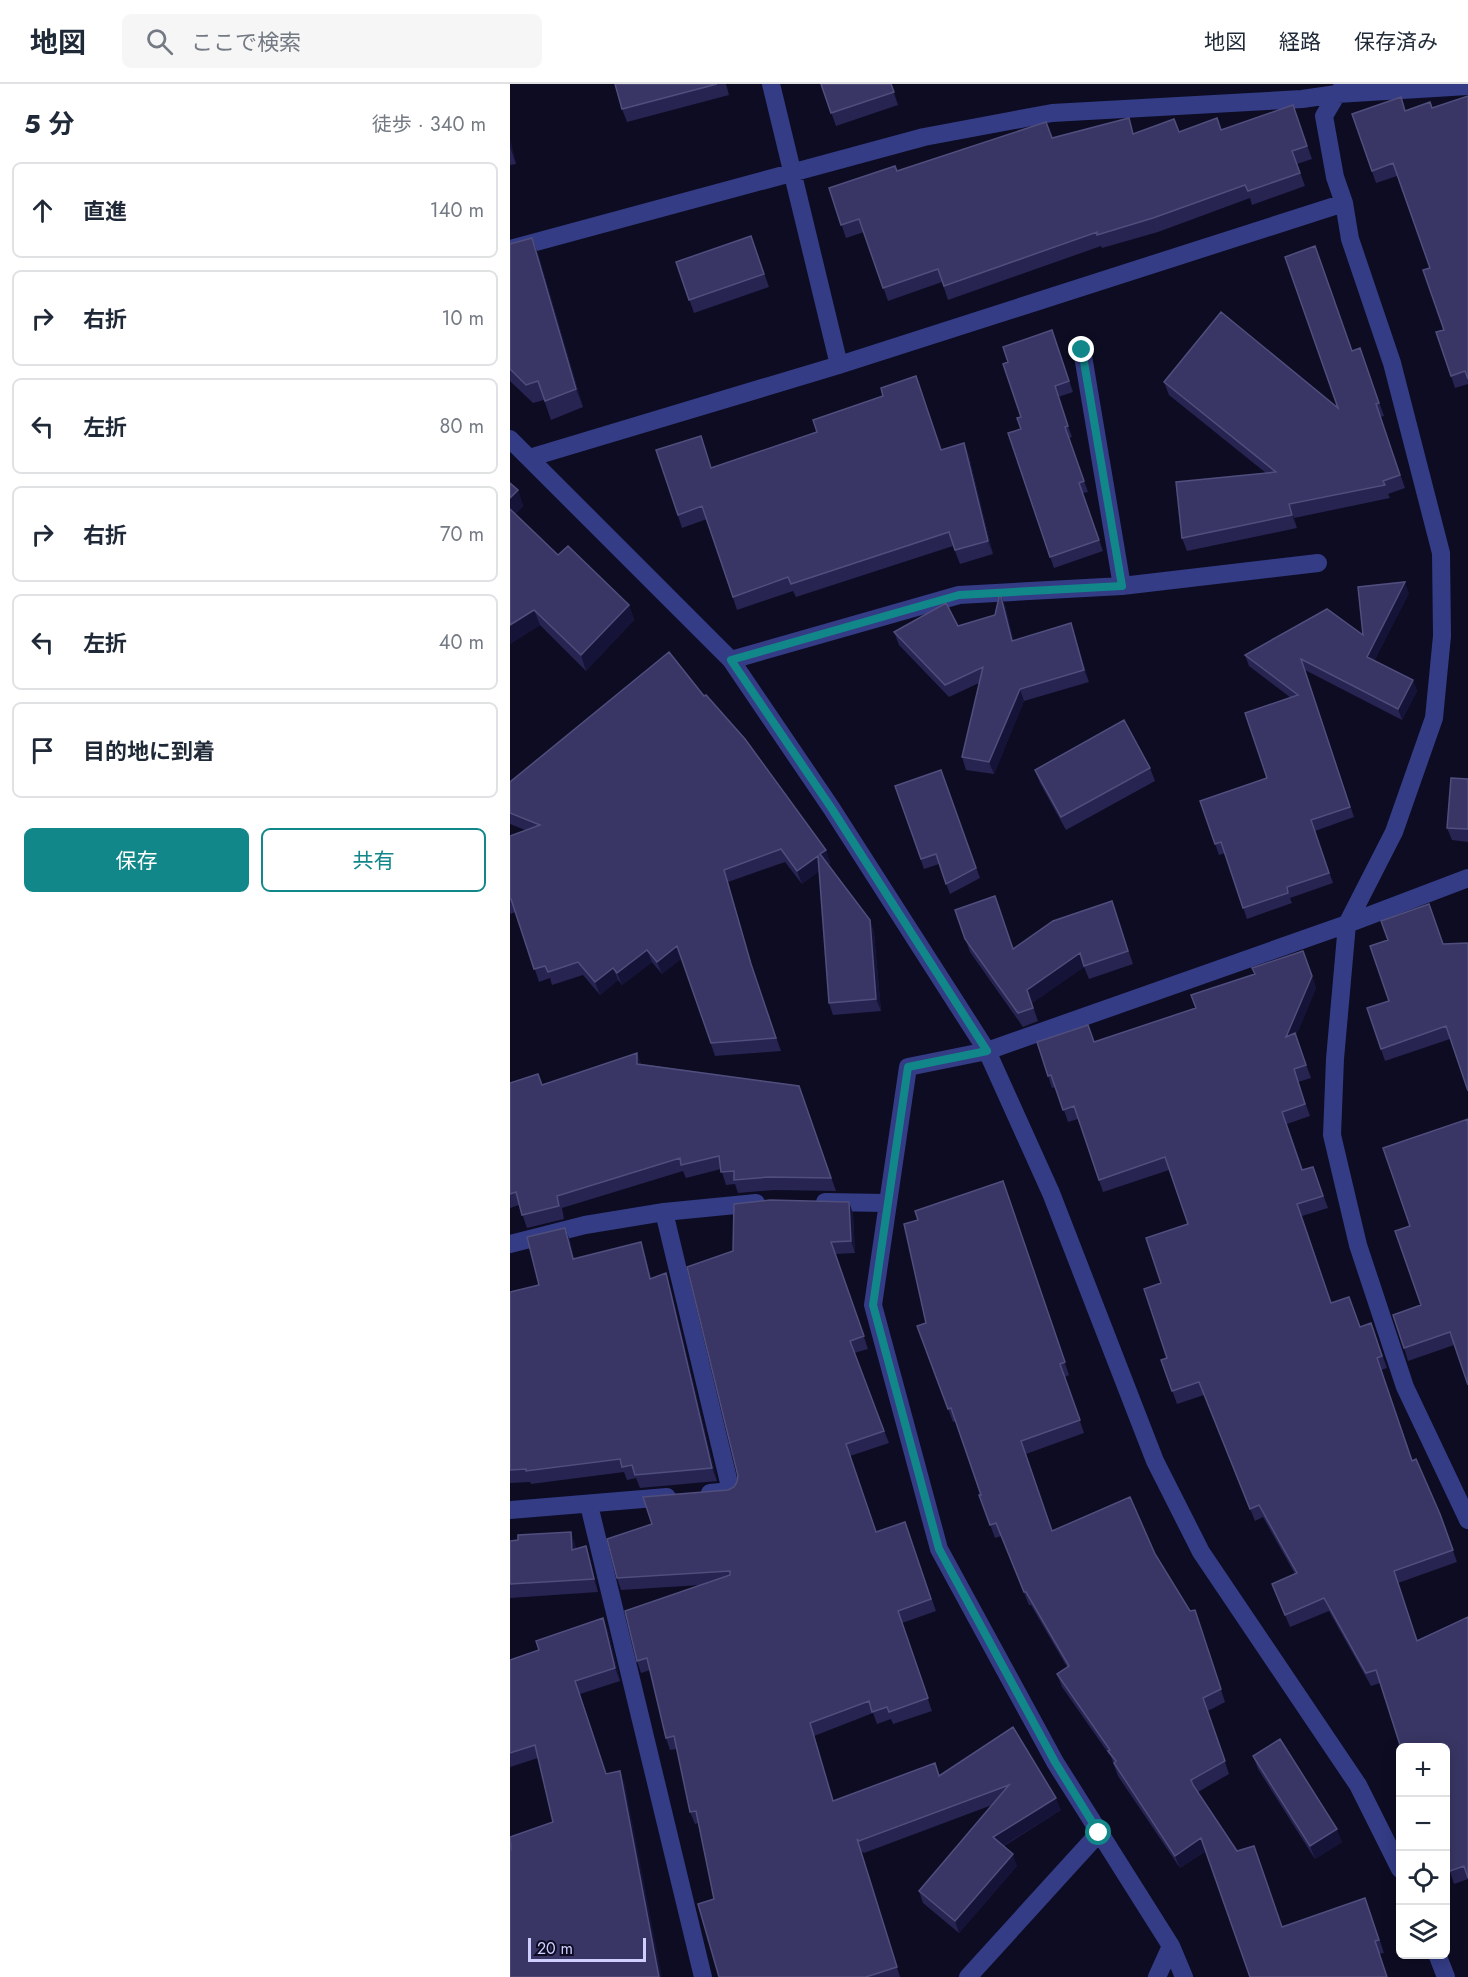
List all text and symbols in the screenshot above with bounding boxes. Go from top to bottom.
search box [122,14,542,68]
text: 地図 [30,22,86,63]
icon: search [143,25,176,58]
text: ここで検索 [191,26,301,58]
text: 地図 [1204,27,1246,57]
text: 経路 [1279,27,1321,57]
text: 保存済み [1354,27,1438,57]
text: 5 分 [24,105,75,143]
text: 徒歩 · 340 m [372,110,486,139]
icon: ahead [26,194,59,227]
text: 直進 [83,195,127,227]
text: 140 m [430,196,484,225]
icon: right [26,302,59,335]
text: 右折 [83,303,127,335]
text: 10 m [441,304,484,333]
route end [1068,336,1094,362]
icon: left [26,410,59,443]
text: 左折 [83,411,127,443]
text: 80 m [439,412,484,441]
icon: right [26,518,59,551]
text: 右折 [83,519,127,551]
text: 70 m [440,520,484,549]
icon: left [26,626,59,659]
text: 左折 [83,627,127,659]
text: 40 m [439,628,484,657]
icon: arrive [26,734,59,767]
text: 目的地に到着 [83,735,215,767]
button: 保存 [24,828,249,892]
button: 共有 [261,828,486,892]
map controls [1396,1743,1450,1959]
button: + [1396,1743,1450,1797]
button: − [1396,1797,1450,1851]
route start [1085,1819,1111,1845]
button: locate [1396,1851,1450,1905]
button: layers [1396,1905,1450,1959]
scale bar [528,1935,646,1962]
text: 20 m [537,1937,573,1960]

